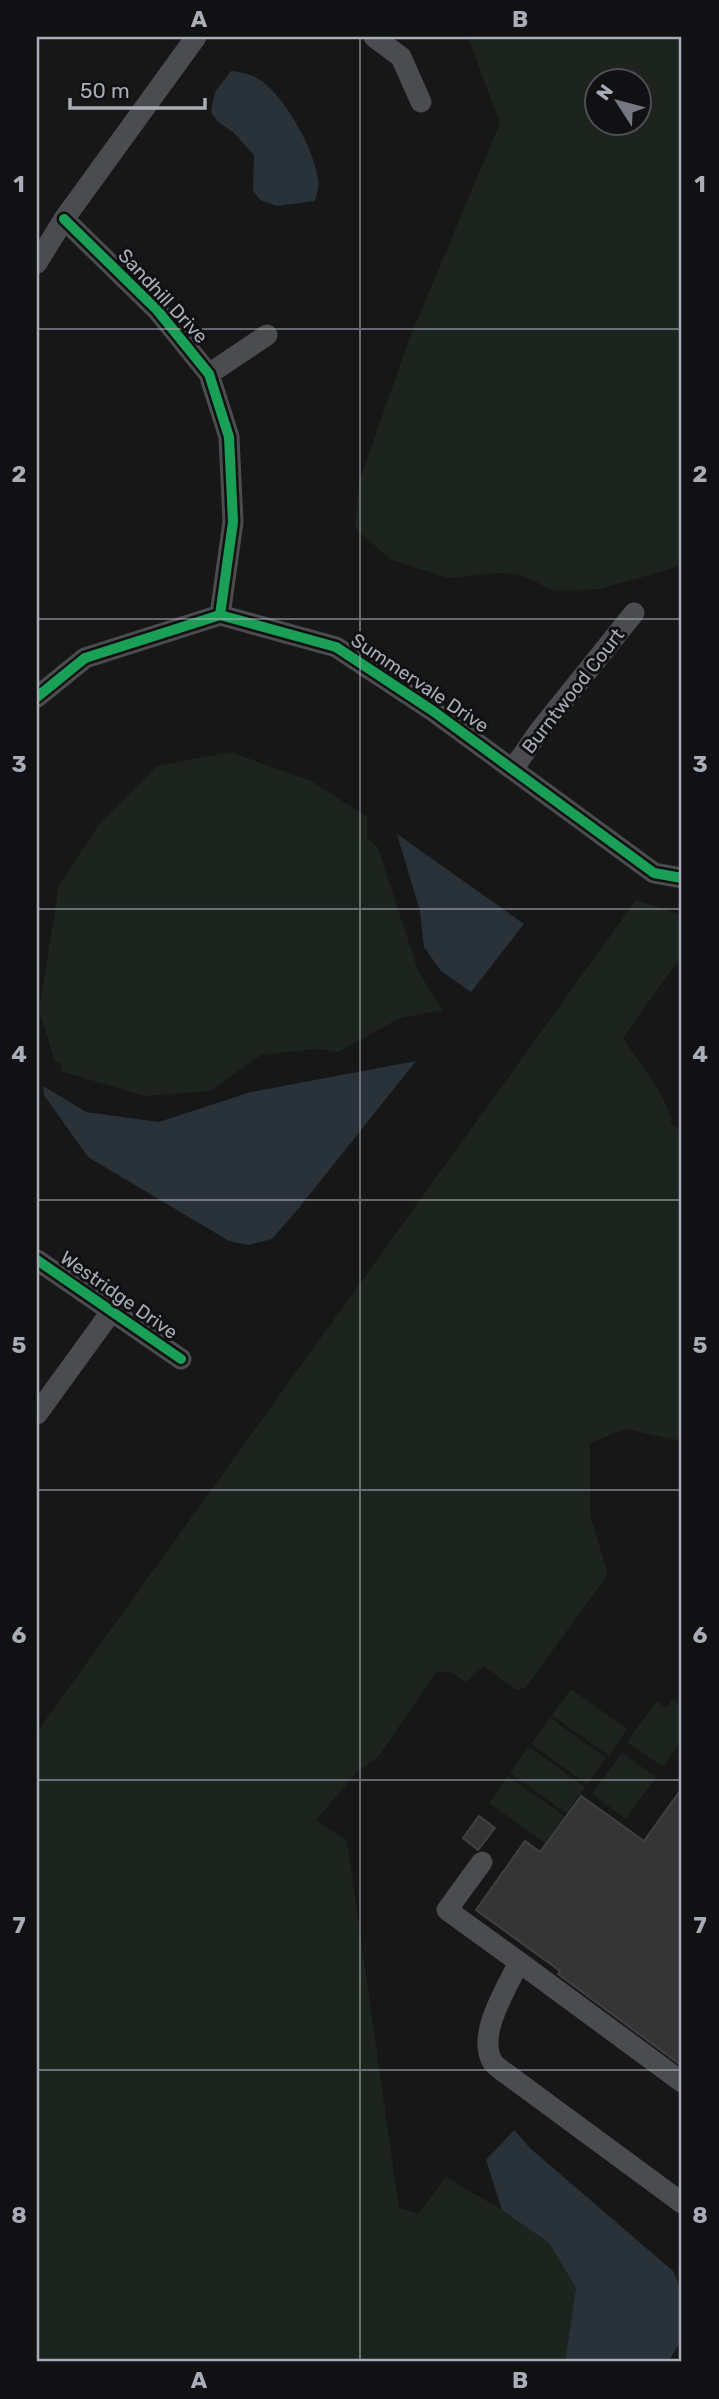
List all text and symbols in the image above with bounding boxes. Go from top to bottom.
text: A [191,5,208,33]
text: B [512,5,528,33]
scale bar [70,66,205,110]
north arrow [582,66,652,136]
text: 50 m [80,78,130,103]
text: N [591,80,618,105]
text: 1 [13,170,25,198]
text: 1 [694,170,706,198]
street label: Sandhill Drive [113,244,213,348]
text: 2 [12,460,26,488]
text: 2 [693,460,707,488]
street label: Burntwood Court [517,623,629,758]
street label: Summervale Drive [347,628,493,738]
text: 3 [11,750,27,778]
text: 3 [692,750,708,778]
text: 4 [11,1040,27,1068]
text: 4 [692,1040,708,1068]
street label: Westridge Drive [56,1246,182,1344]
text: 5 [12,1331,27,1359]
text: 5 [693,1331,708,1359]
text: 6 [12,1621,27,1649]
text: 6 [693,1621,708,1649]
text: 7 [12,1911,26,1939]
text: 7 [693,1911,707,1939]
text: 8 [11,2201,27,2229]
text: 8 [692,2201,708,2229]
text: A [191,2366,208,2394]
text: B [512,2366,528,2394]

